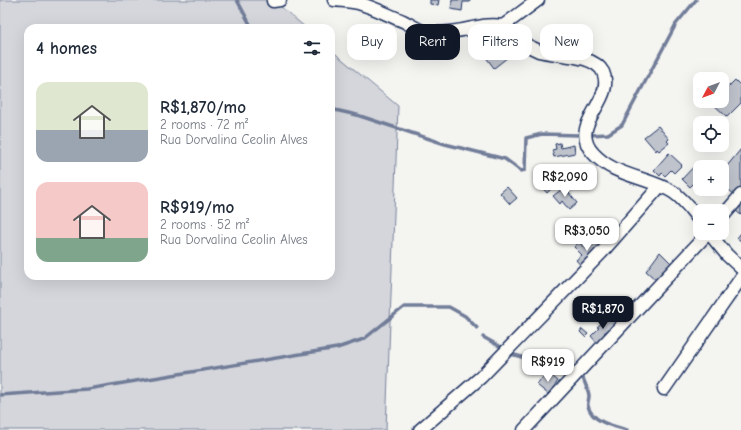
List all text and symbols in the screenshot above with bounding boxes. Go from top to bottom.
chip: Buy [347,24,397,60]
chip: Rent [405,24,460,60]
chip: Filters [468,24,532,60]
chip: New [540,24,593,60]
icon: filters [301,37,323,59]
text: 4 homes [36,39,97,58]
north arrow [693,72,729,108]
map controls [693,72,729,240]
icon: home [68,98,116,146]
text: R$1,870/mo [160,98,246,117]
button: locate [693,116,729,152]
text: 2 rooms · 72 m² [160,117,248,132]
text: Rua Dorvalina Ceolin Alves [160,132,308,147]
button: + [693,160,729,196]
pin: R$2,090 [528,164,602,198]
text: R$2,090 [542,169,588,184]
icon: home [68,198,116,246]
text: R$919/mo [160,198,234,217]
button: − [693,204,729,240]
text: 2 rooms · 52 m² [160,217,249,232]
pin: R$3,050 [550,218,624,252]
text: R$3,050 [564,223,610,238]
text: Rua Dorvalina Ceolin Alves [160,232,308,247]
pin: R$1,870 [566,296,640,330]
text: R$1,870 [582,301,624,316]
pin: R$919 [520,349,576,383]
text: R$919 [531,354,565,369]

